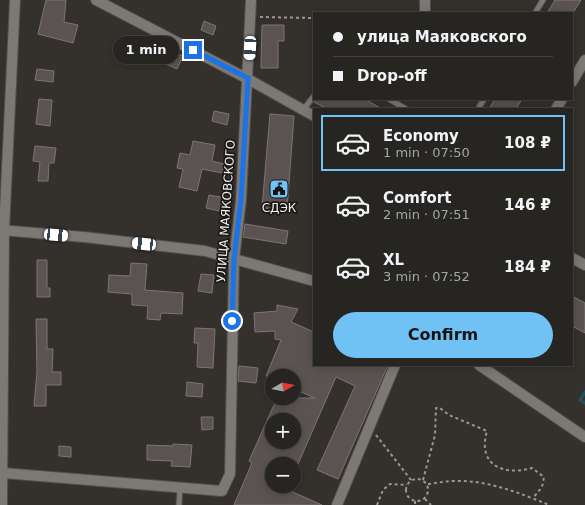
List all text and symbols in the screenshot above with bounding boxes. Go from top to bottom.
text: улица Маяковского [357,28,527,46]
callout: 1 min [113,36,179,64]
car [243,36,257,60]
route end [184,41,202,59]
text: 1 min [126,42,166,57]
text: Drop-off [357,67,427,85]
icon: car [335,125,371,161]
text: Economy [383,127,459,145]
text: 108 ₽ [504,134,551,152]
street label: УЛИЦА МАЯКОВСКОГО [214,139,238,283]
text: 1 min · 07:50 [383,145,470,160]
public building icon: СДЭК [268,178,290,200]
icon: car [335,187,371,223]
text: Comfort [383,189,451,207]
text: 146 ₽ [504,196,551,214]
place label: СДЭК [262,201,297,215]
text: 2 min · 07:51 [383,207,470,222]
car [44,228,68,242]
car [131,237,157,251]
icon: car [335,249,371,285]
text: XL [383,251,404,269]
text: 184 ₽ [504,258,551,276]
text: 3 min · 07:52 [383,269,470,284]
route start [223,312,241,330]
button: Confirm [333,312,553,358]
north arrow [265,369,301,405]
map controls [265,369,301,493]
button: + [265,413,301,449]
button: − [265,457,301,493]

